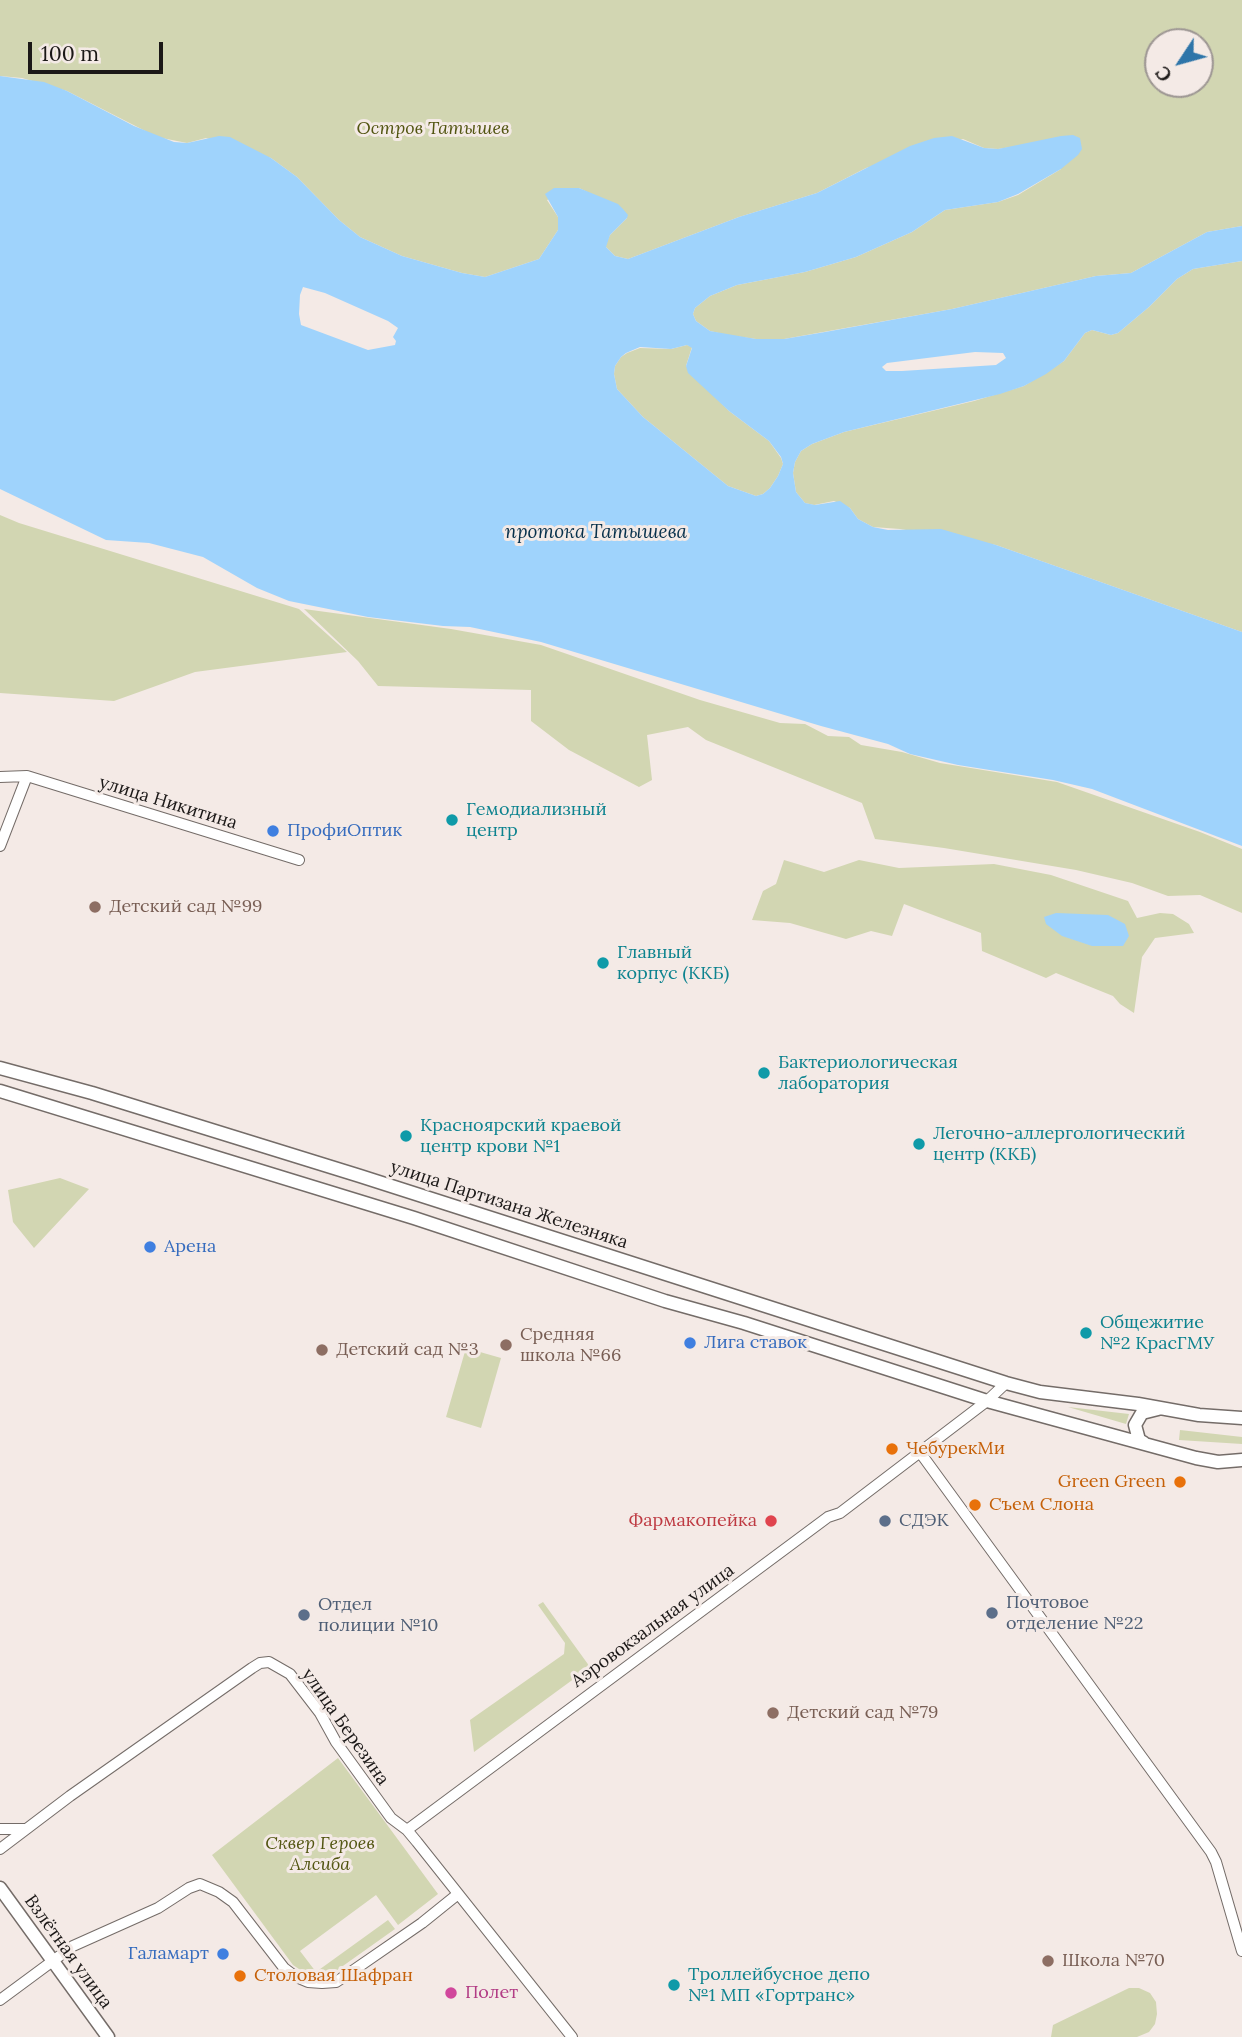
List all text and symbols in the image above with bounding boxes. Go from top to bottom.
scale bar [32,28,166,72]
north arrow [1144,28,1214,98]
text: 100 m [41,40,99,67]
text: С [1150,62,1177,87]
park label: Остров Татышев [357,118,509,140]
water label: протока Татышева [505,522,687,544]
street label: улица Никитина [96,772,240,834]
place label: Гемодиализный центр [466,799,607,842]
marker: Гемодиализный центр [444,812,460,828]
place label: ПрофиОптик [287,820,402,842]
marker: ПрофиОптик [265,823,281,839]
place label: Детский сад №99 [109,896,263,918]
marker: Детский сад №99 [87,899,103,915]
place label: Главный корпус (ККБ) [617,942,729,984]
marker: Главный корпус (ККБ) [595,955,611,971]
place label: Бактериологическая лаборатория [778,1052,958,1094]
marker: Бактериологическая лаборатория [756,1065,772,1081]
place label: Красноярский краевой центр крови №1 [420,1115,621,1158]
place label: Легочно-аллергологический центр (ККБ) [933,1123,1185,1166]
marker: Красноярский краевой центр крови №1 [398,1128,414,1144]
marker: Легочно-аллергологический центр (ККБ) [911,1136,927,1152]
street label: улица Партизана Железняка [387,1156,631,1254]
place label: Арена [164,1236,216,1258]
marker: Арена [142,1239,158,1255]
place label: Общежитие №2 КрасГМУ [1100,1312,1214,1354]
place label: Средняя школа №66 [520,1324,621,1366]
marker: Общежитие №2 КрасГМУ [1078,1325,1094,1341]
place label: Лига ставок [704,1332,807,1354]
marker: Лига ставок [682,1335,698,1351]
marker: Средняя школа №66 [498,1337,514,1353]
place label: Детский сад №3 [336,1339,479,1361]
marker: Детский сад №3 [314,1342,330,1358]
place label: ЧебурекМи [906,1438,1005,1460]
marker: ЧебурекМи [884,1441,900,1457]
place label: Green Green [1058,1471,1166,1493]
marker: Green Green [1172,1474,1188,1490]
place label: Съем Слона [989,1494,1094,1516]
marker: Съем Слона [967,1497,983,1513]
place label: Фармакопейка [629,1510,757,1532]
place label: СДЭК [899,1510,949,1532]
marker: Фармакопейка [763,1513,779,1529]
marker: СДЭК [877,1513,893,1529]
street label: Аэровокзальная улица [567,1560,739,1692]
place label: Почтовое отделение №22 [1006,1592,1143,1634]
place label: Отдел полиции №10 [318,1594,438,1636]
marker: Почтовое отделение №22 [984,1605,1000,1621]
marker: Отдел полиции №10 [296,1607,312,1623]
street label: улица Березина [297,1664,393,1790]
place label: Детский сад №79 [787,1702,938,1724]
marker: Детский сад №79 [765,1705,781,1721]
park label: Сквер Героев Алсиба [265,1833,375,1876]
street label: Взлётная улица [19,1891,117,2013]
place label: Галамарт [128,1943,209,1965]
marker: Галамарт [215,1946,231,1962]
place label: Школа №70 [1062,1950,1165,1972]
marker: Школа №70 [1040,1953,1056,1969]
place label: Троллейбусное депо №1 МП «Гортранс» [688,1964,870,2007]
place label: Столовая Шафран [254,1965,413,1987]
marker: Столовая Шафран [232,1968,248,1984]
marker: Троллейбусное депо №1 МП «Гортранс» [666,1977,682,1993]
place label: Полет [465,1982,518,2004]
marker: Полет [443,1985,459,2001]

